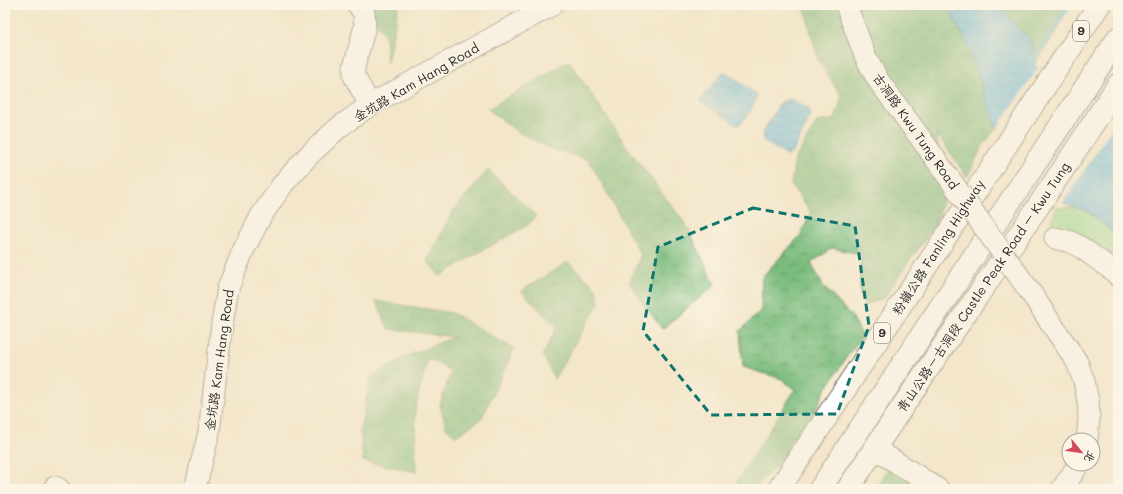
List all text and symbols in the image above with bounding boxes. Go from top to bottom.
road number: 9 [1073,21,1089,41]
street label: 金坑路 Kam Hang Road [350,39,482,125]
street label: 古洞路 Kwu Tung Road [870,69,963,192]
street label: 青山公路－古洞段 Castle Peak Road – Kwu Tung [892,158,1073,415]
street label: 粉嶺公路 Fanling Highway [887,176,988,318]
street label: 金坑路 Kam Hang Road [200,288,237,432]
road number: 9 [874,323,890,343]
north arrow [1061,432,1101,472]
text: 北 [1081,449,1099,466]

